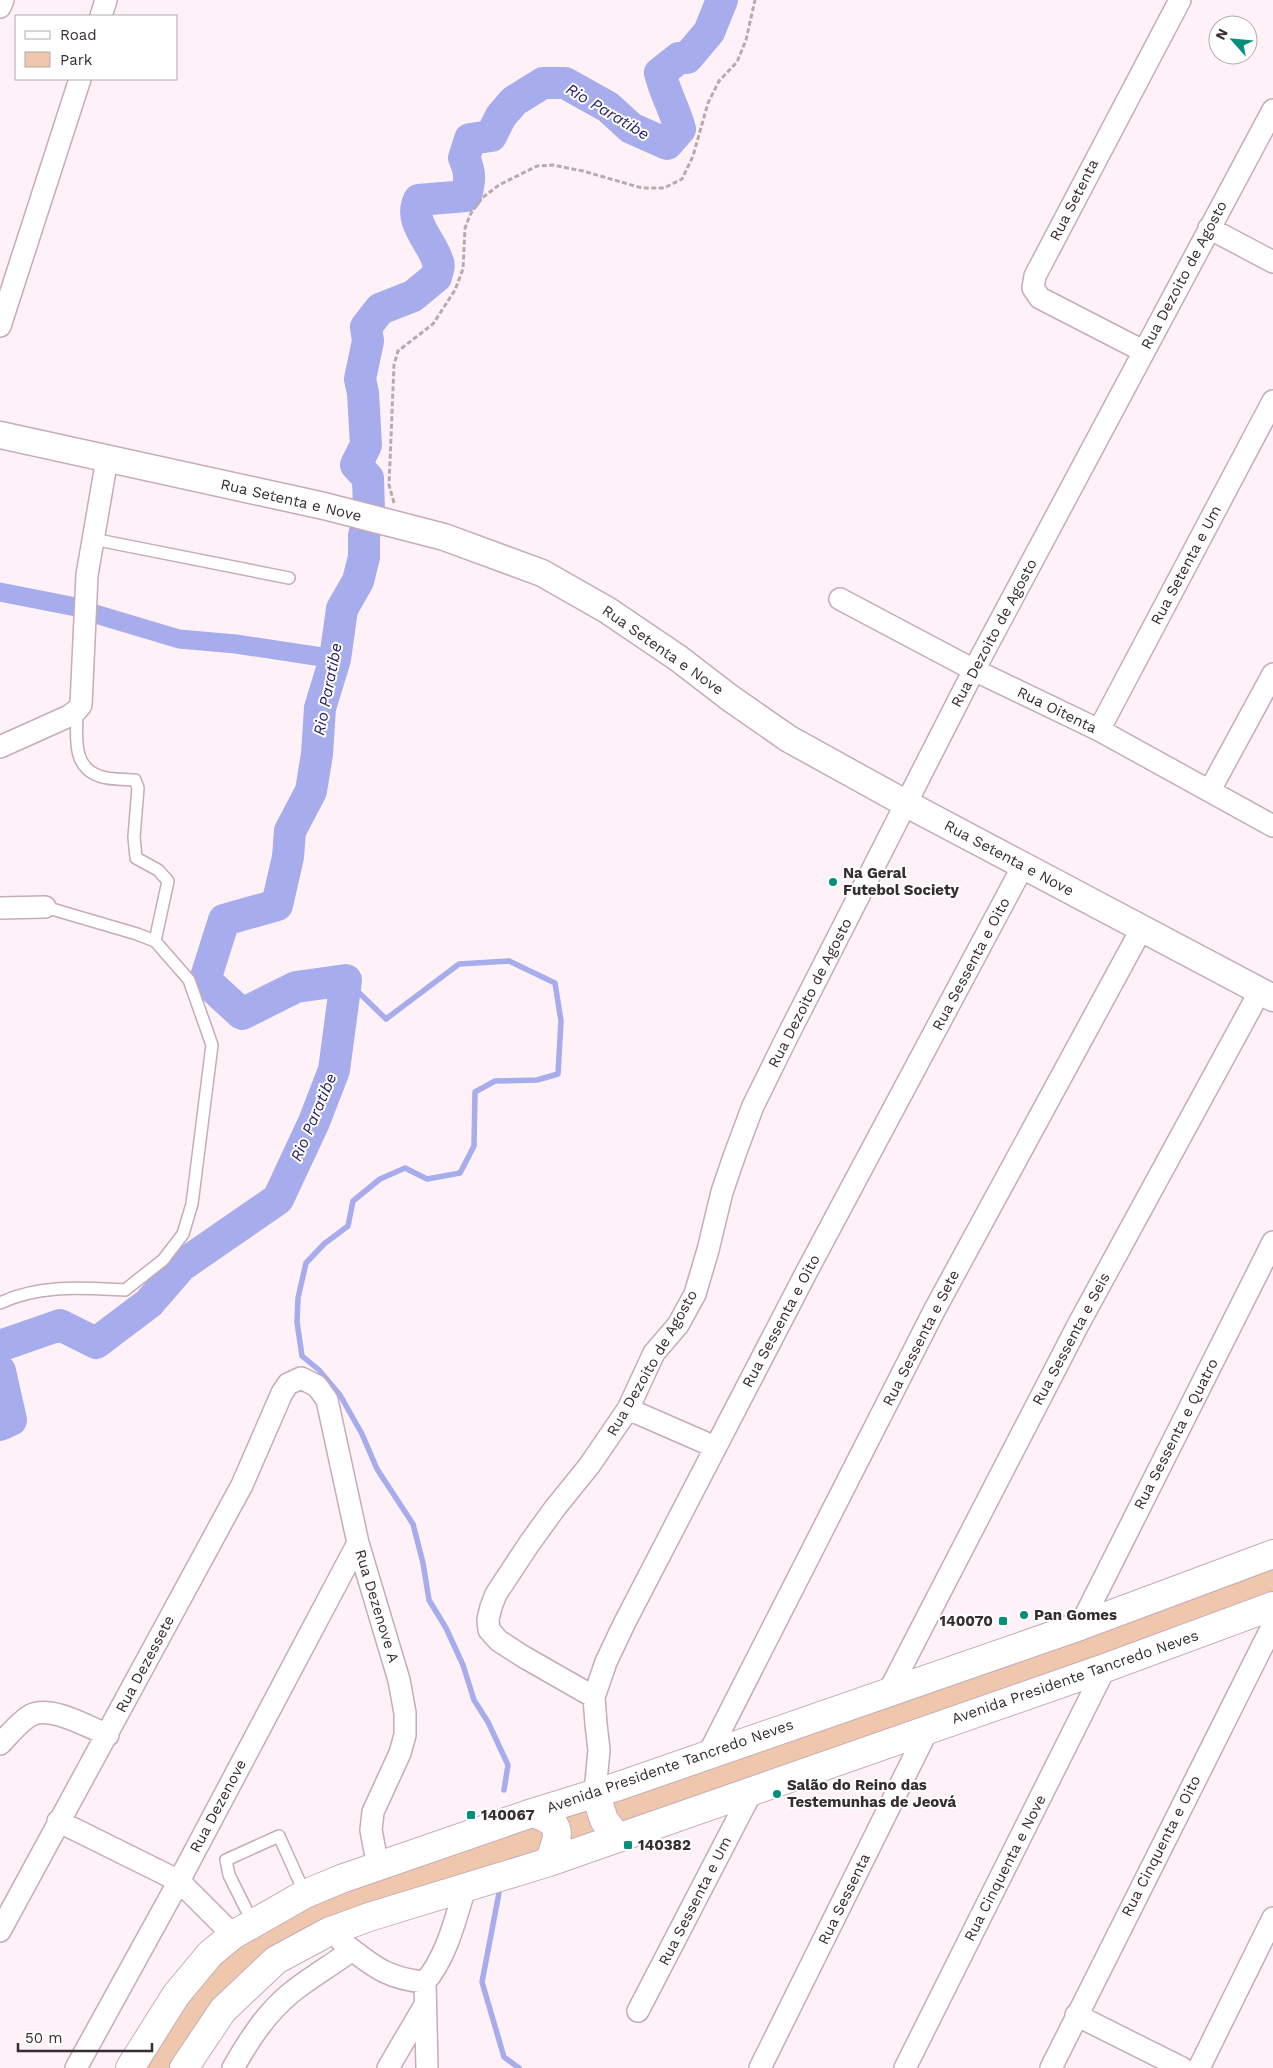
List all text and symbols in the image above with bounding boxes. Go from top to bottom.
legend [15,15,178,80]
north arrow [1208,15,1258,65]
text: Road [60,26,97,44]
text: N [1212,26,1231,42]
text: Park [60,51,93,69]
water label: Rio Paratibe [563,79,653,144]
street label: Rua Setenta [1046,156,1103,244]
street label: Rua Dezoito de Agosto [1137,198,1231,352]
street label: Rua Setenta e Nove [219,475,363,525]
street label: Rua Setenta e Um [1147,502,1225,628]
street label: Rua Dezoito de Agosto [947,556,1041,710]
street label: Rua Setenta e Nove [599,601,727,699]
water label: Rio Paratibe [309,641,346,737]
street label: Rua Oitenta [1014,683,1100,737]
street label: Rua Setenta e Nove [941,816,1077,900]
place label: Na Geral Futebol Society [843,864,960,899]
marker: Na Geral Futebol Society [827,876,839,888]
street label: Rua Sessenta e Oito [928,894,1014,1034]
street label: Rua Dezoito de Agosto [764,915,856,1071]
water label: Rio Paratibe [286,1070,341,1164]
street label: Rua Sessenta e Oito [738,1251,824,1391]
street label: Rua Sessenta e Sete [879,1267,963,1409]
street label: Rua Sessenta e Seis [1028,1269,1114,1408]
street label: Rua Dezoito de Agosto [603,1287,701,1439]
street label: Rua Sessenta e Quatro [1130,1355,1222,1513]
street label: Rua Dezenove A [351,1547,403,1665]
place label: Pan Gomes [1034,1606,1117,1624]
marker: Pan Gomes [1018,1609,1030,1621]
street label: Rua Dezessete [112,1612,178,1716]
place label: 140070 [940,1612,993,1630]
marker: 140070 [997,1615,1009,1627]
street label: Avenida Presidente Tancredo Neves [949,1626,1201,1728]
street label: Avenida Presidente Tancredo Neves [544,1715,796,1817]
street label: Rua Dezenove [186,1756,250,1856]
street label: Rua Cinquenta e Oito [1118,1772,1204,1920]
place label: Salão do Reino das Testemunhas de Jeová [787,1776,956,1811]
marker: Salão do Reino das Testemunhas de Jeová [771,1788,783,1800]
street label: Rua Cinquenta e Nove [960,1792,1050,1944]
place label: 140067 [481,1806,535,1824]
marker: 140067 [465,1809,477,1821]
street label: Rua Sessenta e Um [655,1833,735,1969]
place label: 140382 [638,1836,691,1854]
marker: 140382 [622,1839,634,1851]
street label: Rua Sessenta [814,1850,874,1947]
scale bar [18,2020,151,2052]
text: 50 m [25,2029,62,2047]

